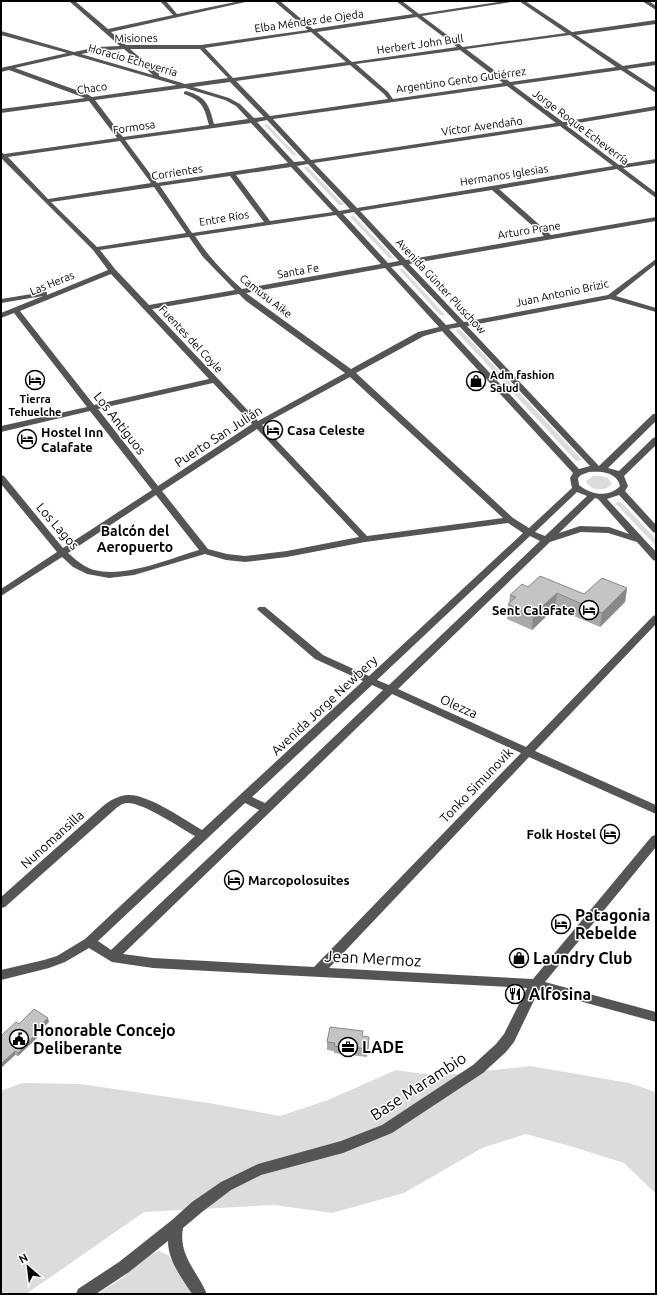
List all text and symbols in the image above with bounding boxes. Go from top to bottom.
street label: Elba Méndez de Ojeda [254,7,364,35]
street label: Misiones [114,32,158,44]
street label: Herbert John Bull [376,32,464,56]
street label: Horacio Echeverría [87,42,179,78]
street label: Argentino Gento Gutiérrez [395,65,527,95]
street label: Chaco [76,80,108,96]
street label: Jorge Roque Echeverría [531,87,631,167]
street label: Víctor Avendaño [441,114,523,138]
street label: Formosa [112,118,156,136]
street label: Corrientes [151,162,204,182]
street label: Hermanos Iglesias [459,162,549,188]
street label: Entre Ríos [198,208,250,228]
street label: Arturo Prane [497,219,561,241]
street label: Avenida Günter Pluschow [394,236,489,336]
street label: Santa Fe [276,261,320,281]
street label: Las Heras [28,269,76,297]
street label: Camusu Aike [237,272,295,320]
street label: Juan Antonio Brizic [514,277,610,309]
street label: Fuentes del Coyle [157,303,225,375]
hotel icon: Tierra Tehuelche [24,369,46,391]
place label: Adm fashion Salud [490,369,555,394]
shop icon: Adm fashion Salud [465,370,487,392]
street label: Los Antiguos [91,389,149,457]
place label: Tierra Tehuelche [9,393,61,418]
street label: Puerto San Julián [172,403,264,469]
hotel icon: Casa Celeste [262,419,284,441]
place label: Casa Celeste [287,423,365,437]
place label: Hostel Inn Calafate [41,425,103,454]
hotel icon: Hostel Inn Calafate [16,428,38,450]
street label: Los Lagos [34,500,82,552]
district label: Balcón del Aeropuerto [97,523,173,555]
hotel icon: Sent Calafate [578,599,600,621]
place label: Sent Calafate [492,603,575,617]
street label: Avenida Jorge Newbery [268,652,380,758]
street label: Olezza [438,692,480,720]
street label: Tonko Simunovik [437,745,515,825]
street label: Nunomansilla [18,807,86,871]
hotel icon: Folk Hostel [599,823,621,845]
place label: Folk Hostel [526,827,596,841]
hotel icon: Marcopolosuites [223,869,245,891]
place label: Marcopolosuites [248,873,350,887]
place label: Patagonia Rebelde [575,906,650,942]
hotel icon: Patagonia Rebelde [550,913,572,935]
street label: Jean Mermoz [324,946,422,970]
shop icon: Laundry Club [508,947,530,969]
place label: Laundry Club [533,949,632,967]
restaurant icon: Alfosina [504,983,526,1005]
place label: Alfosina [529,985,591,1003]
place label: Honorable Concejo Deliberante [33,1021,176,1057]
public building icon: Honorable Concejo Deliberante [8,1028,30,1050]
office icon: LADE [337,1036,359,1058]
place label: LADE [362,1038,404,1056]
street label: Base Marambio [367,1048,469,1124]
north arrow [8,1247,48,1287]
text: N [17,1251,30,1265]

